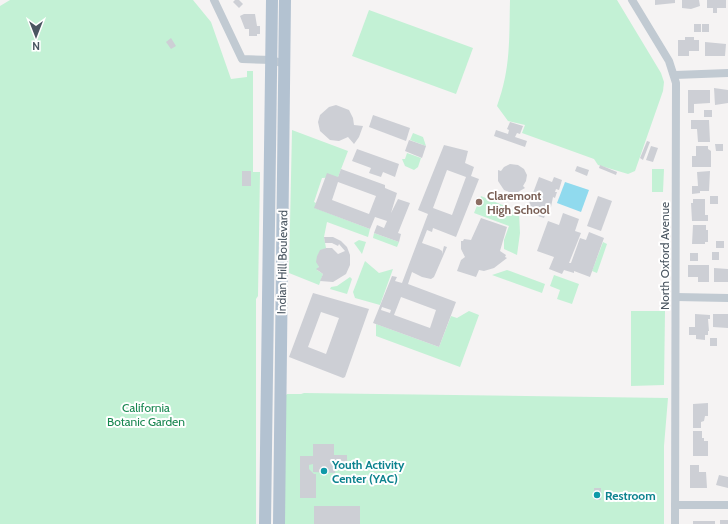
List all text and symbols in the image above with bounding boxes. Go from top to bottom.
north arrow [16,16,56,56]
text: N [32,39,40,53]
place label: Claremont High School [487,188,550,217]
marker: Claremont High School [474,197,484,207]
street label: North Oxford Avenue [657,202,672,310]
street label: Indian Hill Boulevard [274,210,290,314]
park label: California Botanic Garden [107,400,185,429]
place label: Youth Activity Center (YAC) [331,457,405,486]
marker: Youth Activity Center (YAC) [319,466,329,476]
place label: Restroom [605,488,656,503]
marker: Restroom [592,490,602,500]

